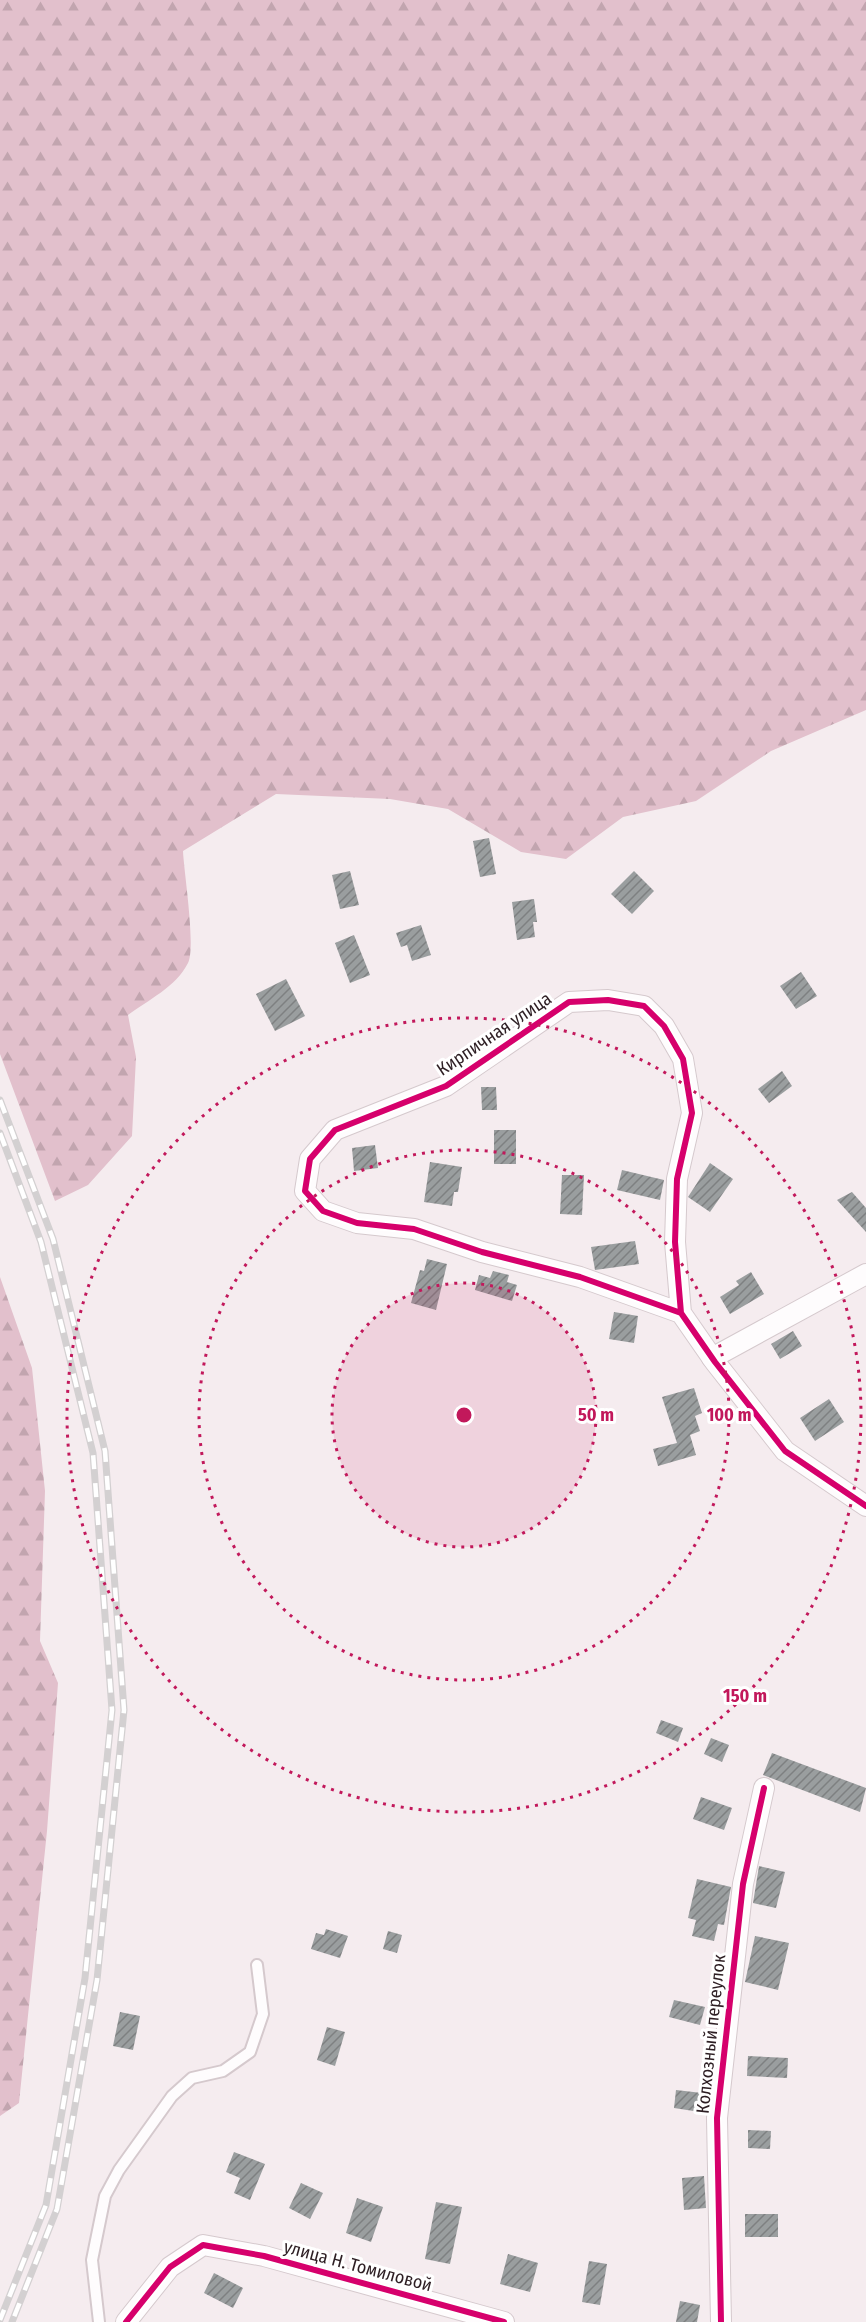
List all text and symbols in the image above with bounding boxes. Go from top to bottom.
street label: Кирпичная улица [432,987,556,1080]
text: 50 m [578,1404,614,1426]
text: 100 m [707,1404,751,1426]
centre of rings [454,1405,474,1425]
text: 150 m [723,1685,767,1707]
street label: Колхозный переулок [692,1953,730,2115]
street label: улица Н. Томиловой [281,2236,435,2296]

